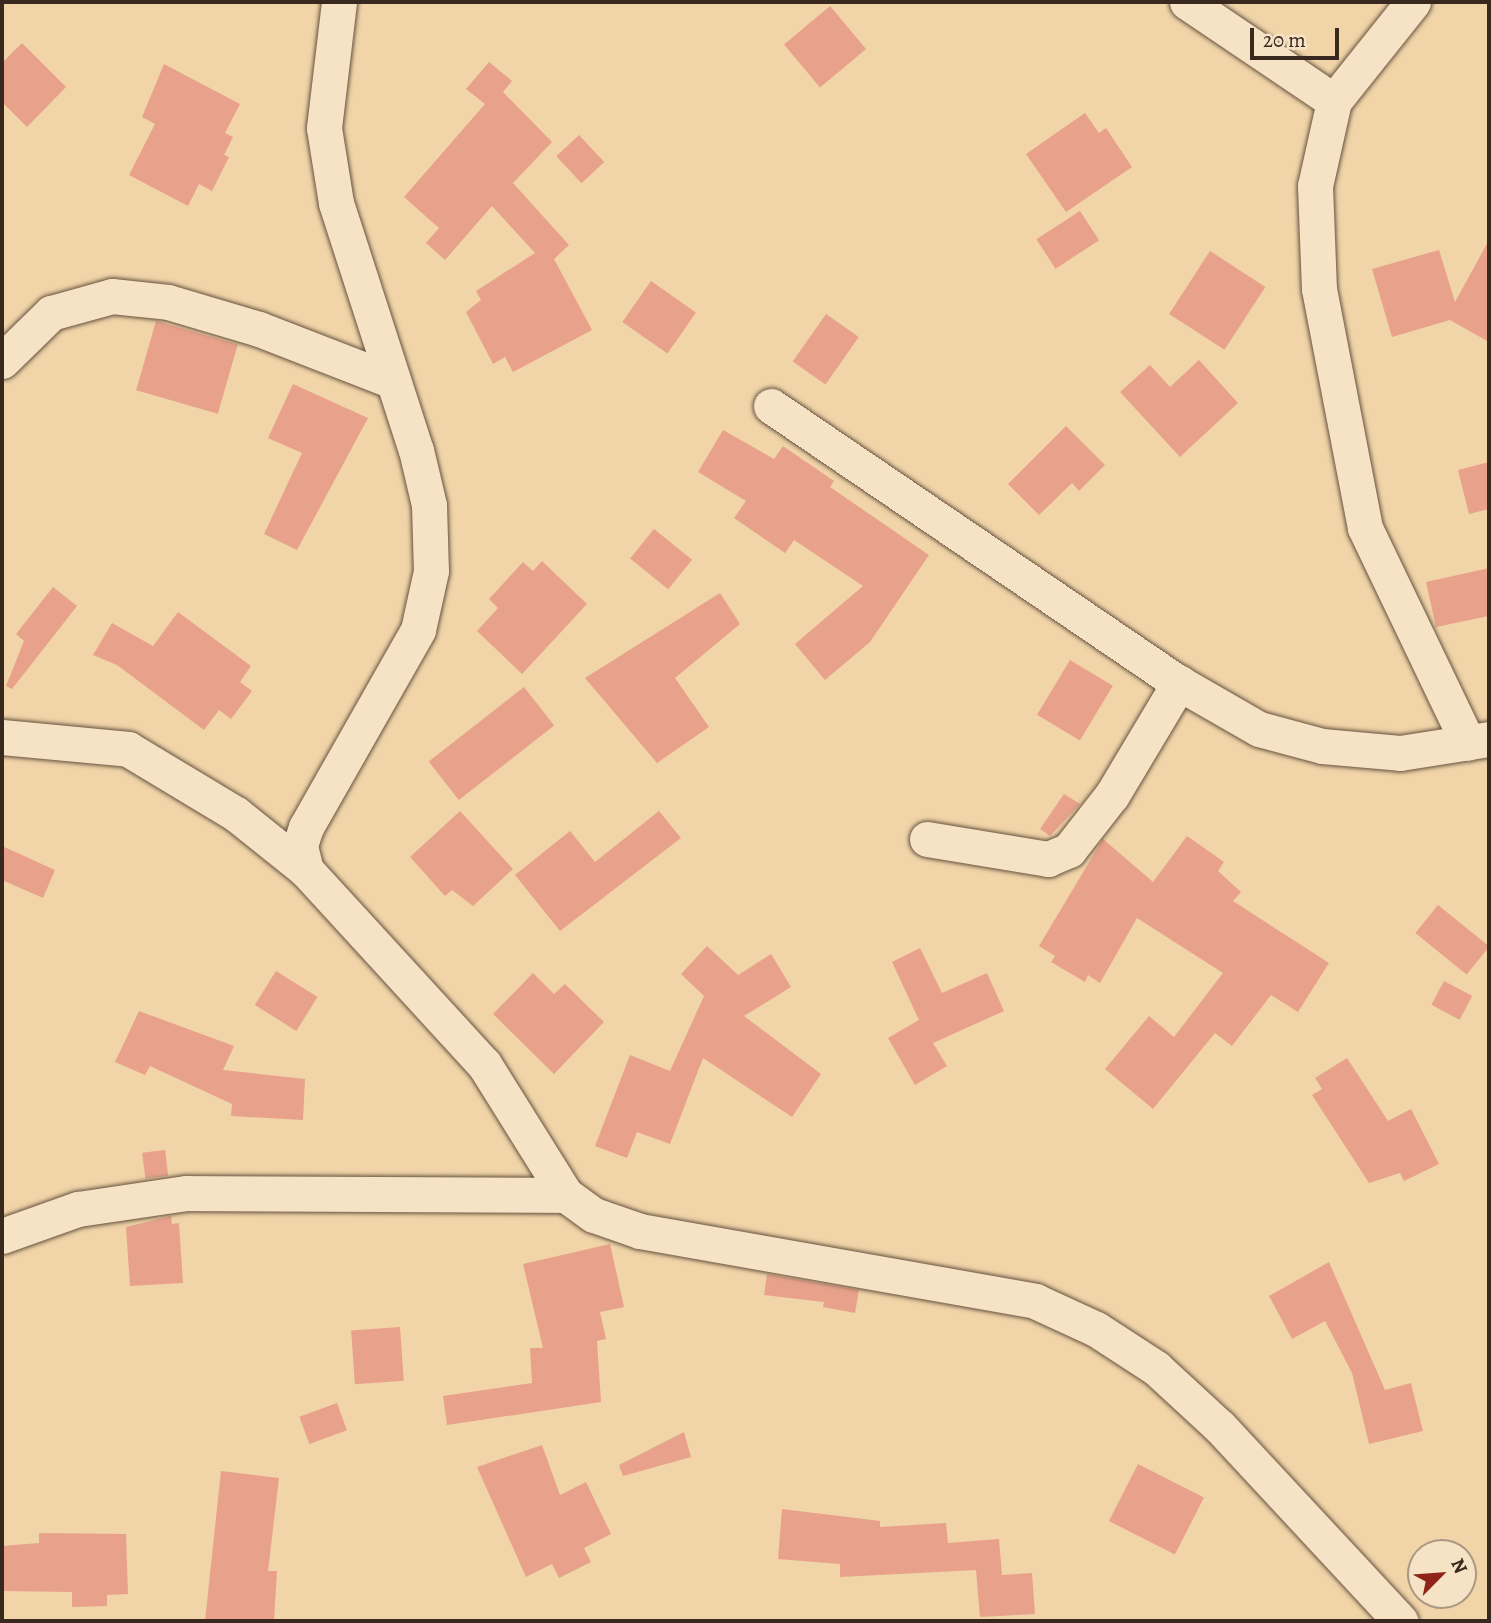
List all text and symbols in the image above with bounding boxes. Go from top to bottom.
scale bar [1253,14,1342,58]
text: 20 m [1263,26,1306,54]
north arrow [1407,1539,1477,1609]
text: N [1445,1554,1474,1578]

